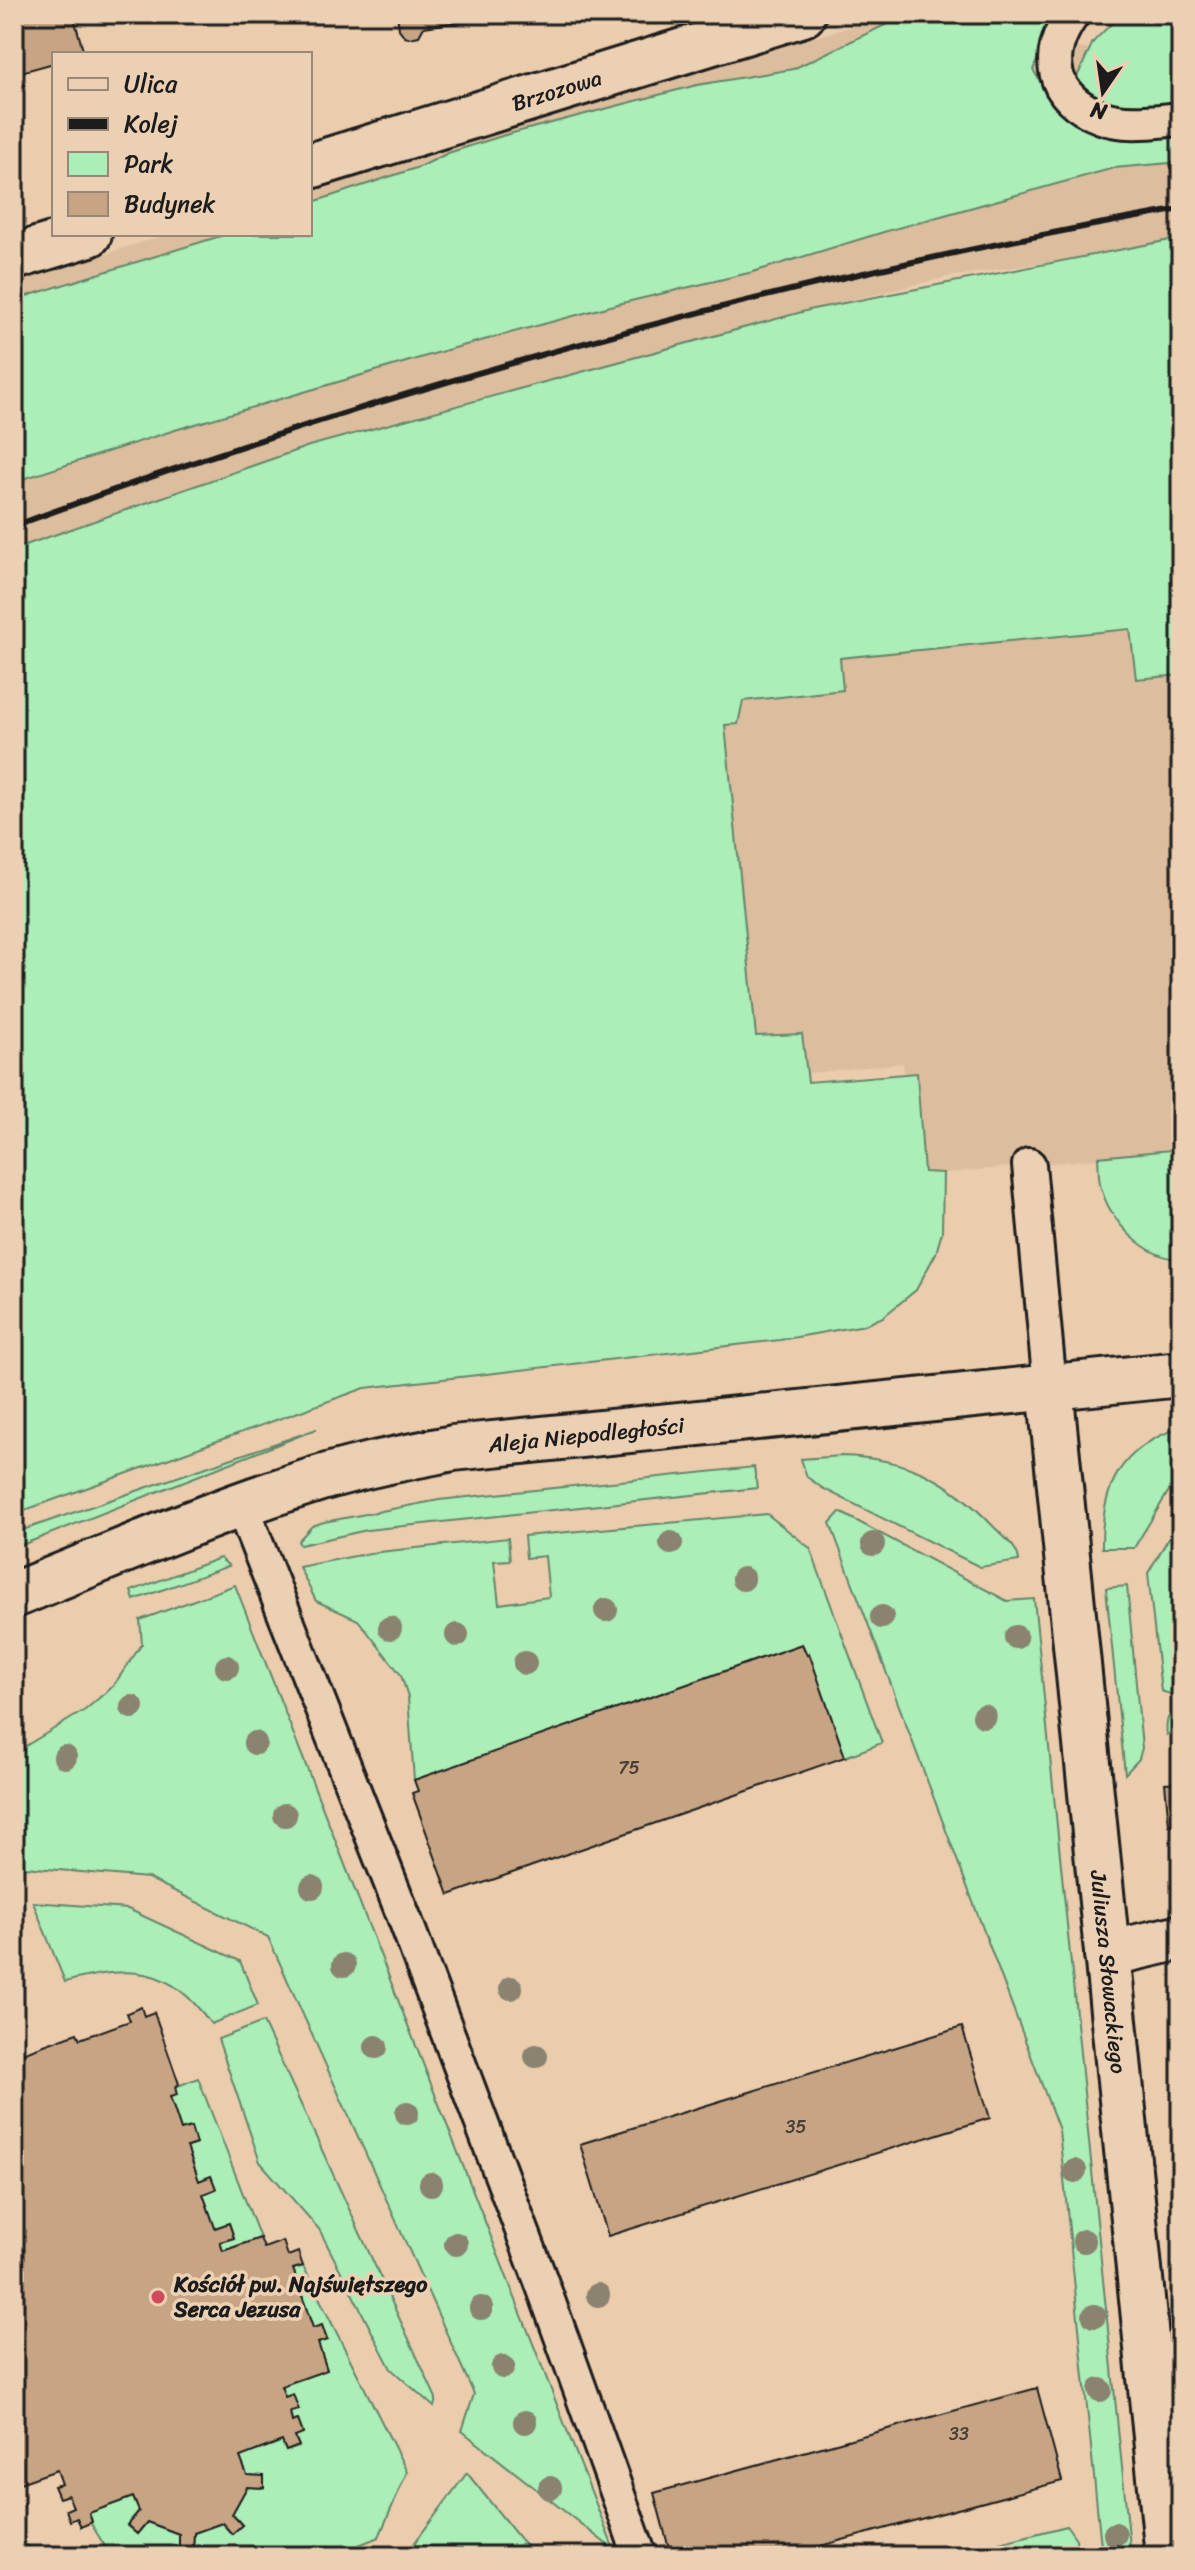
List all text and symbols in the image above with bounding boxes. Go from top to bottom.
legend [52,52,312,236]
north arrow [1063,52,1143,132]
street label: Brzozowa [507,58,606,122]
text: Ulica [124,63,178,105]
text: N [1086,90,1111,132]
text: Kolej [124,103,178,145]
text: Park [124,143,173,185]
text: Budynek [124,183,215,225]
street label: Aleja Niepodległości [485,1405,687,1464]
house number: 75 [618,1752,640,1784]
street label: Juliusza Słowackiego [1079,1867,1139,2076]
house number: 35 [786,2111,806,2143]
place label: Kościół pw. Najświętszego Serca Jezusa [173,2265,428,2329]
marker: Kościół pw. Najświętszego Serca Jezusa [149,2288,167,2306]
house number: 33 [949,2418,969,2450]

